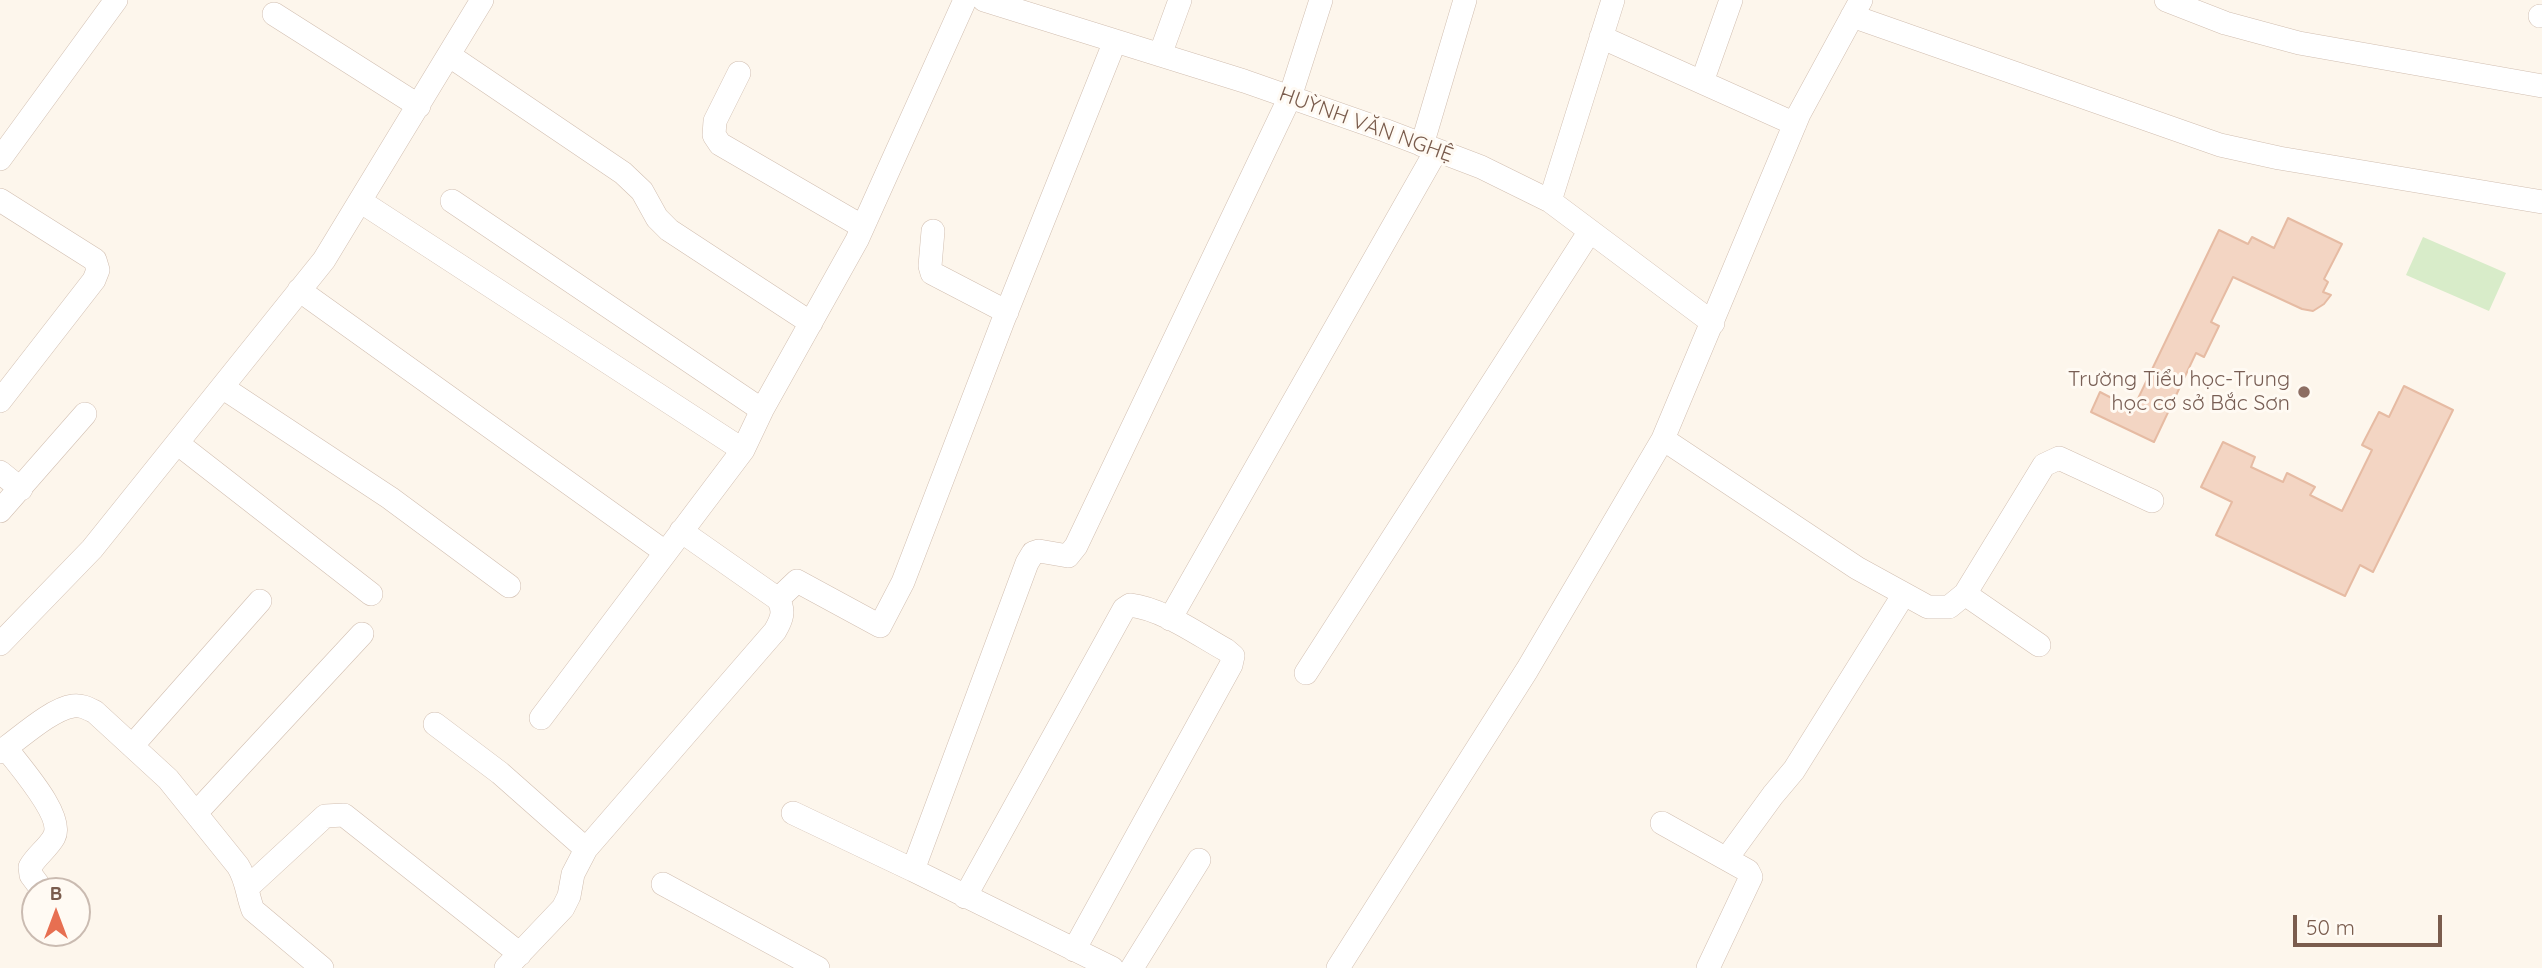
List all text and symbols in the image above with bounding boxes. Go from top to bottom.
street label: HUỲNH VĂN NGHỆ [1276,82,1456,168]
place label: Trường Tiểu học-Trung học cơ sở Bắc Sơn [2068,367,2290,417]
marker: Trường Tiểu học-Trung học cơ sở Bắc Sơn [2296,384,2312,400]
north arrow [21,877,91,947]
text: B [50,881,62,905]
scale bar [2297,902,2446,946]
text: 50 m [2306,914,2355,940]

